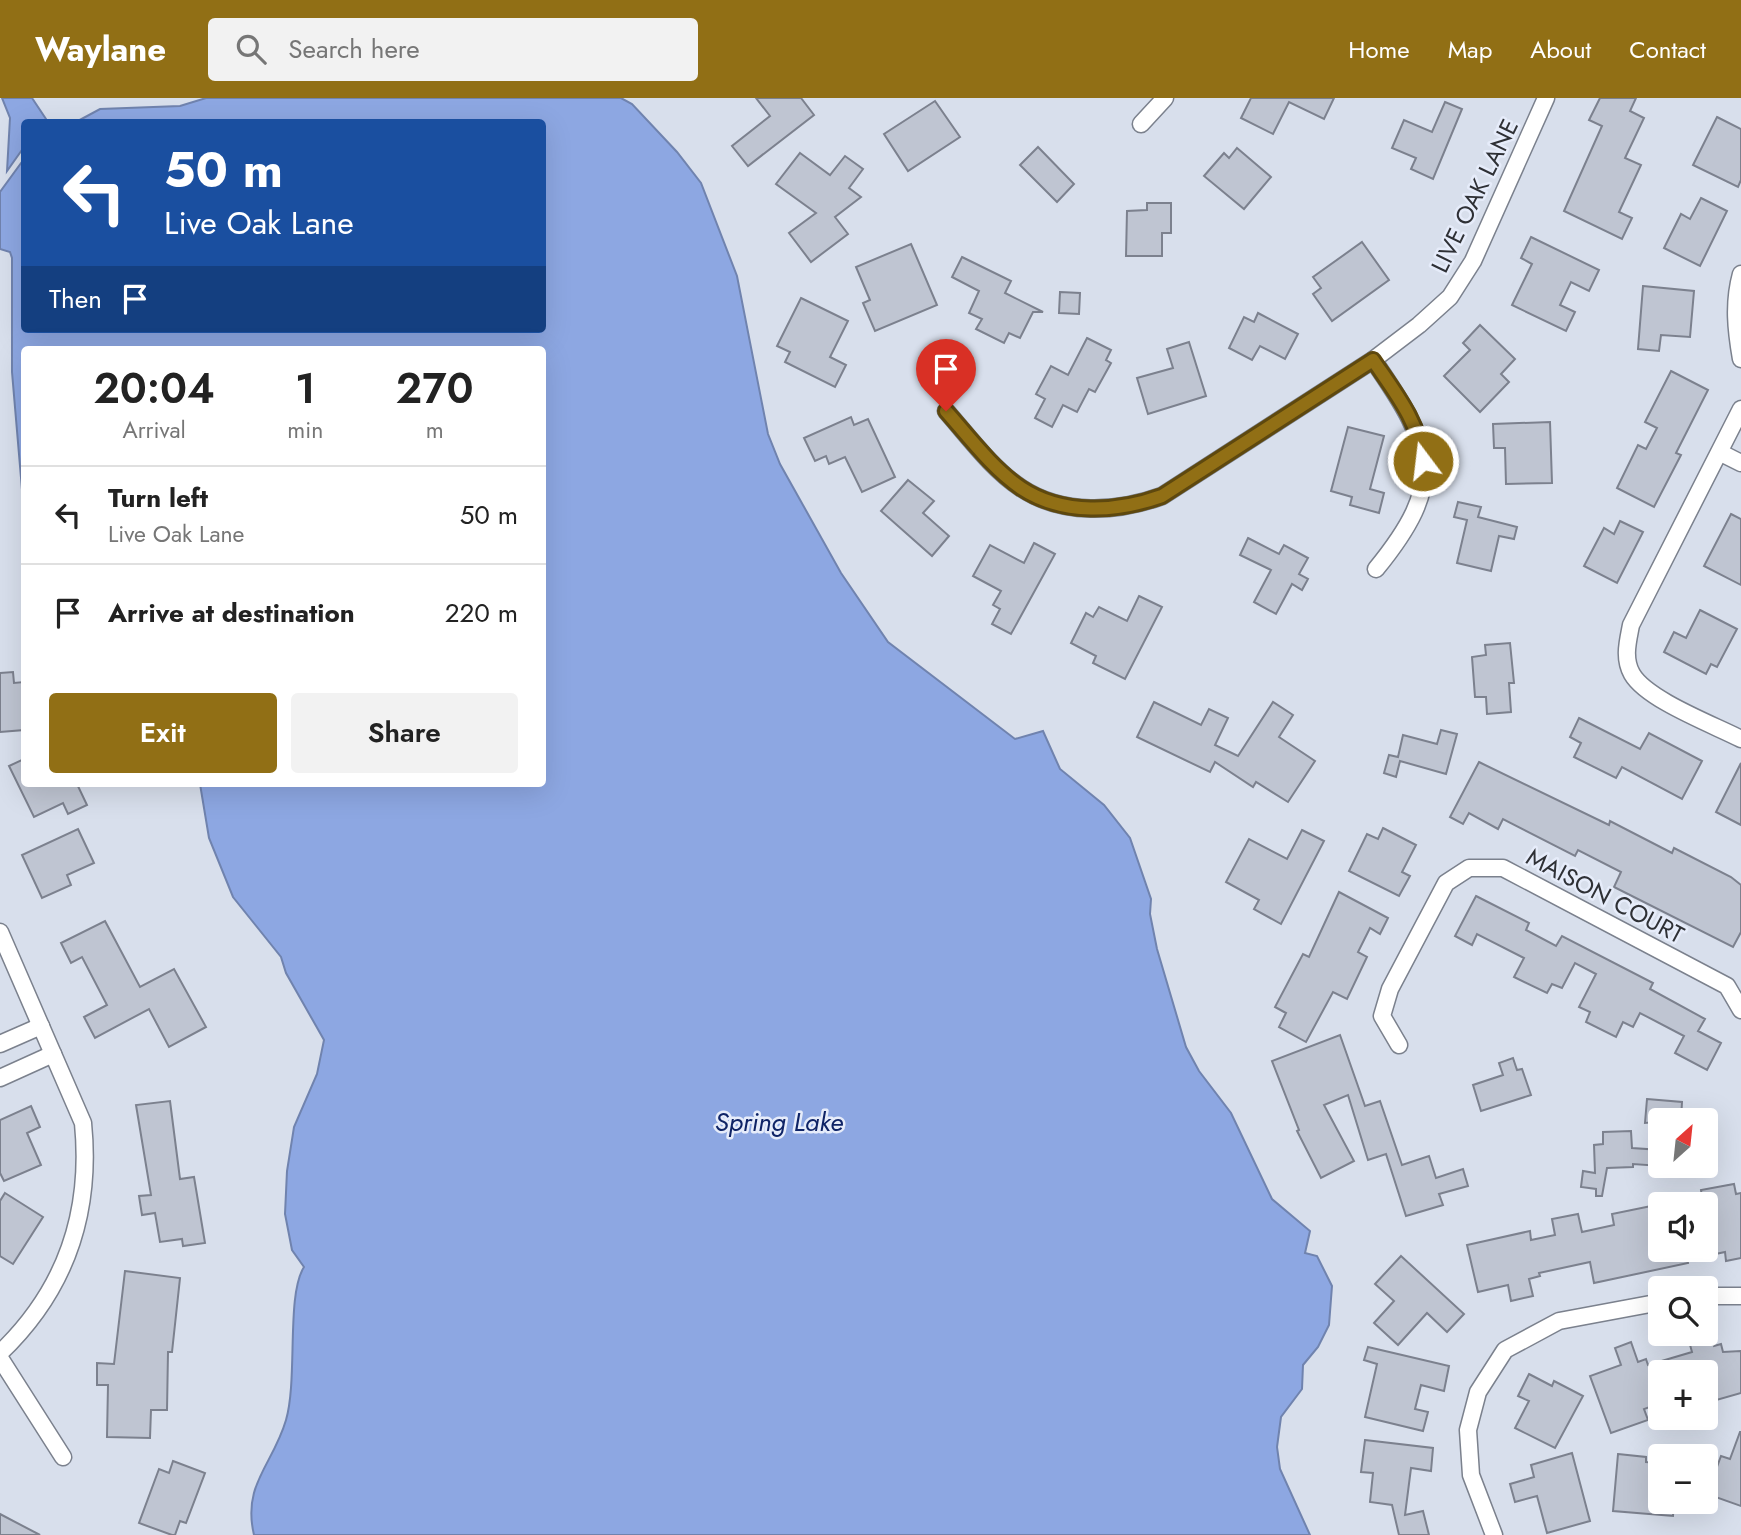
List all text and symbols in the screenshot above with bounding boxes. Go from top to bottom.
search box [208,18,698,81]
text: Waylane [35,26,166,73]
icon: search [232,30,270,68]
text: Search here [288,30,420,68]
text: Home [1348,32,1410,67]
text: Map [1448,32,1492,67]
text: About [1530,32,1591,67]
text: Contact [1629,32,1706,67]
street label: LIVE OAK LANE [1422,113,1527,278]
text: 50 m [164,135,283,205]
icon: left [49,147,140,238]
text: Live Oak Lane [164,200,354,246]
text: Then [49,280,102,318]
icon: arrive [116,280,154,318]
pin [916,339,976,411]
icon: arrive [927,350,965,388]
text: 20:04 [93,358,215,419]
text: 1 [295,358,316,419]
text: 270 [396,358,474,419]
text: Arrival [122,413,186,447]
text: min [287,413,323,447]
text: m [426,413,444,447]
position arrow [1386,424,1460,498]
text: Turn left [108,479,208,517]
icon: left [49,496,87,534]
text: 50 m [460,496,518,534]
text: Live Oak Lane [108,517,244,551]
icon: arrive [49,594,87,632]
text: Arrive at destination [108,594,355,632]
text: 220 m [445,594,518,632]
button: Exit [49,693,277,773]
button: Share [291,693,518,773]
street label: MAISON COURT [1520,839,1690,952]
water label: Spring Lake [715,1103,843,1141]
north arrow [1648,1108,1718,1178]
map controls [1648,1108,1718,1514]
button: sound [1648,1192,1718,1262]
button: search [1648,1276,1718,1346]
button: + [1648,1360,1718,1430]
button: − [1648,1444,1718,1514]

